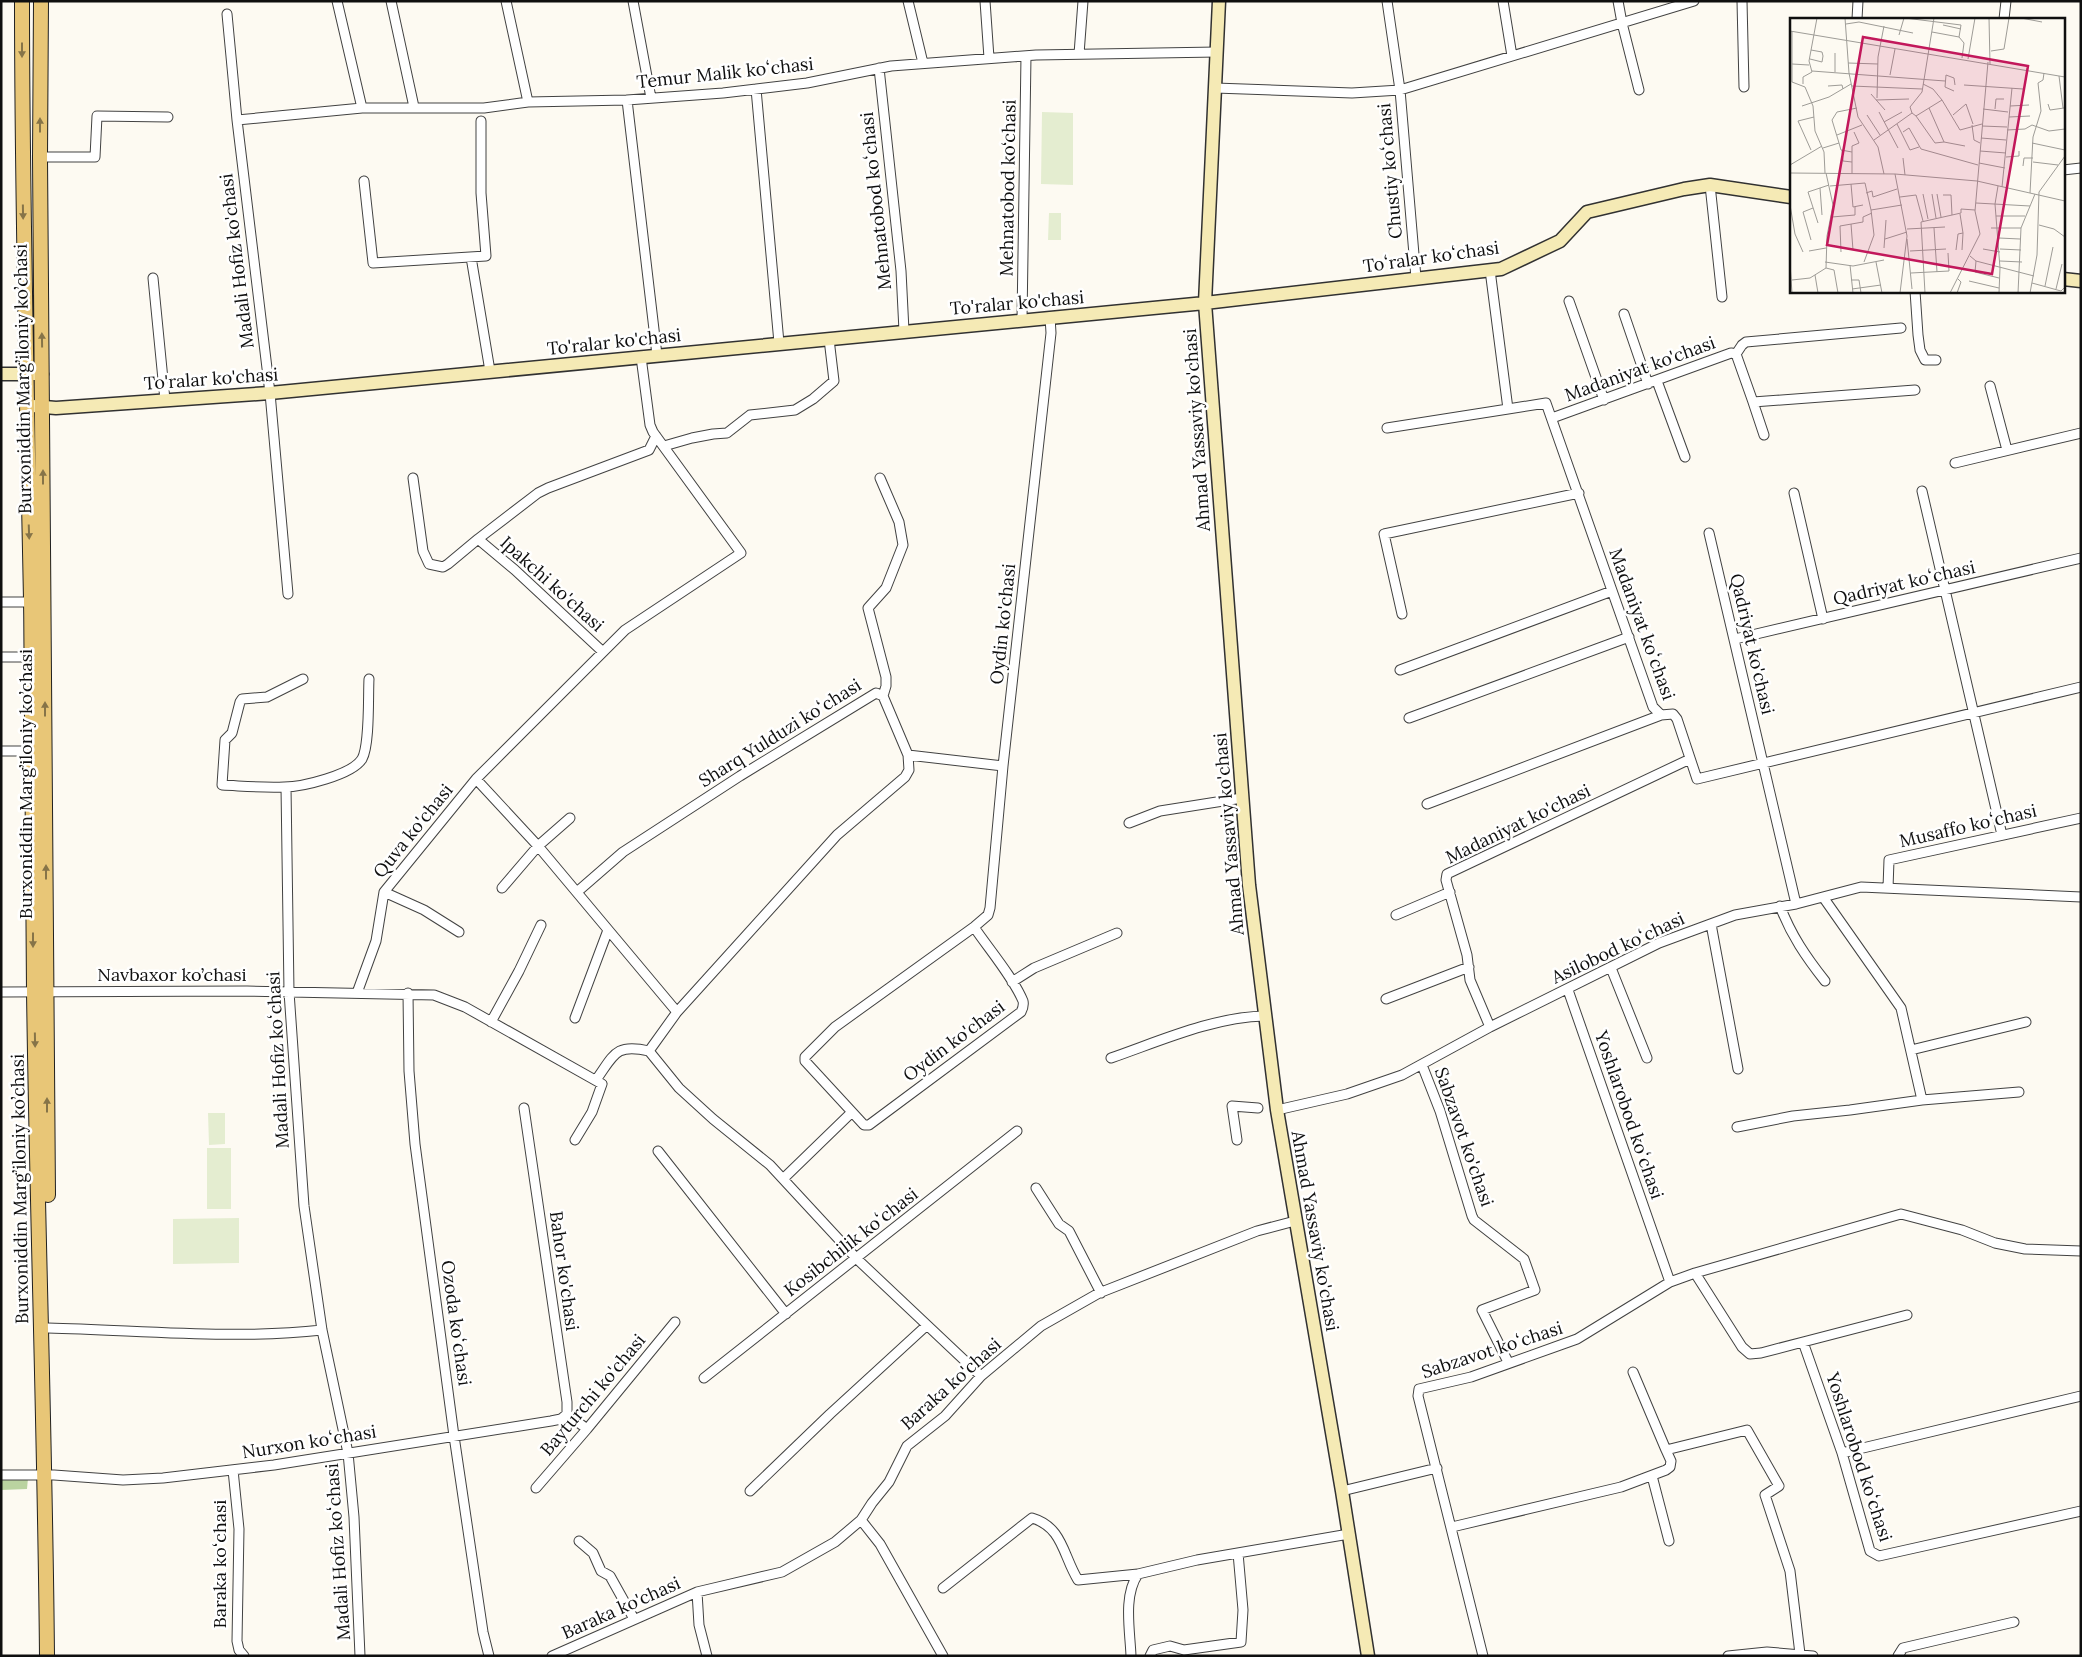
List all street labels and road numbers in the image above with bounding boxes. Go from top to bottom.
street label: Temur Malik koʻchasi [635,52,814,93]
street label: Mehnatobod ko‘chasi [994,99,1021,277]
street label: Chustiy koʻchasi [1372,102,1407,240]
street label: Mehnatobod koʻchasi [855,111,896,291]
street label: Madali Hofiz ko'chasi [214,172,259,350]
street label: Toʻralar koʻchasi [1361,236,1500,277]
street label: Burxoniddin Marg’iloniy ko’chasi [9,244,36,514]
street label: To'ralar ko'chasi [949,285,1085,320]
street label: To'ralar ko'chasi [546,323,682,360]
street label: Ahmad Yassaviy ko'chasi [1178,328,1215,533]
street label: Madaniyat ko'chasi [1561,331,1718,406]
street label: To'ralar ko'chasi [143,362,279,395]
street label: Ipakchi ko'chasi [496,531,609,636]
street label: Madaniyat koʻchasi [1604,545,1681,703]
street label: Qadriyat koʻchasi [1831,555,1977,610]
street label: Oydin ko'chasi [985,562,1020,686]
street label: Qadriyat ko'chasi [1725,571,1780,717]
street label: Burxoniddin Marg’iloniy ko’chasi [14,649,37,919]
street label: Sharq Yulduzi koʻchasi [694,673,865,792]
street label: Ahmad Yassaviy ko'chasi [1208,732,1249,937]
street label: Madaniyat ko'chasi [1442,778,1594,869]
street label: Quva ko'chasi [368,779,457,882]
street label: Musaffo koʻchasi [1897,799,2039,852]
street label: Asilobod koʻchasi [1547,907,1688,989]
street label: Navbaxor ko’chasi [97,963,247,986]
street label: Madali Hofiz koʻchasi [261,971,294,1149]
street label: Oydin ko'chasi [898,995,1009,1086]
street label: Yoshlarobod koʻchasi [1590,1027,1669,1202]
street label: Burxoniddin Marg’iloniy ko’chasi [6,1054,33,1324]
street label: Sabzavot ko'chasi [1430,1064,1499,1210]
street label: Ahmad Yassaviy ko'chasi [1286,1128,1344,1333]
street label: Kosibchilik koʻchasi [779,1182,922,1301]
street label: Bahor ko'chasi [545,1210,584,1332]
street label: Ozoda koʻchasi [436,1259,477,1387]
street label: Sabzavot koʻchasi [1418,1316,1565,1383]
street label: Bayturchi ko'chasi [535,1329,650,1460]
street label: Baraka ko'chasi [896,1332,1006,1435]
street label: Yoshlarobod koʻchasi [1821,1368,1898,1544]
street label: Nurxon koʻchasi [240,1420,378,1463]
street label: Madali Hofiz koʻchasi [320,1463,355,1641]
street label: Baraka koʻchasi [208,1500,231,1628]
street label: Baraka ko'chasi [558,1571,684,1644]

